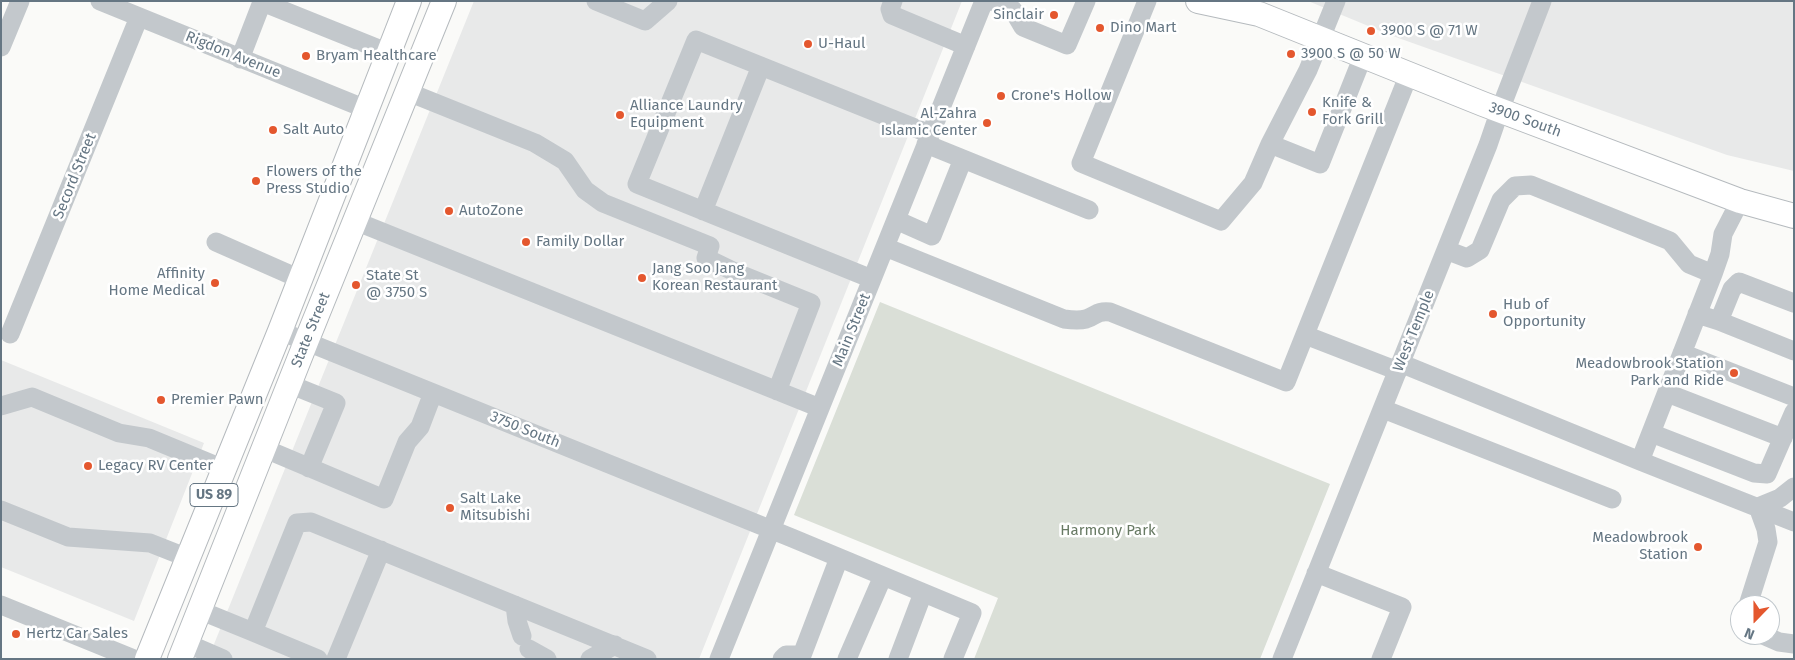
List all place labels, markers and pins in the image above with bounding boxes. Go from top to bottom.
place label: Sinclair [993,6,1044,24]
marker: Sinclair [1048,9,1060,21]
place label: Dino Mart [1110,19,1176,37]
marker: Dino Mart [1094,22,1106,34]
place label: 3900 S @ 71 W [1381,22,1478,40]
marker: 3900 S @ 71 W [1365,25,1377,37]
place label: U-Haul [818,35,865,53]
marker: U-Haul [802,38,814,50]
place label: 3900 S @ 50 W [1301,45,1401,63]
place label: Bryam Healthcare [316,47,437,65]
marker: 3900 S @ 50 W [1285,48,1297,60]
marker: Bryam Healthcare [300,50,312,62]
place label: Crone's Hollow [1011,87,1111,105]
marker: Crone's Hollow [995,90,1007,102]
place label: Knife & Fork Grill [1322,94,1383,129]
place label: Alliance Laundry Equipment [630,97,743,132]
place label: Al-Zahra Islamic Center [881,105,977,140]
marker: Knife & Fork Grill [1306,106,1318,118]
marker: Alliance Laundry Equipment [614,109,626,121]
marker: Al-Zahra Islamic Center [981,117,993,129]
place label: Salt Auto [283,121,344,139]
marker: Salt Auto [267,124,279,136]
place label: Flowers of the Press Studio [266,163,362,198]
marker: Flowers of the Press Studio [250,175,262,187]
place label: AutoZone [459,202,523,220]
marker: AutoZone [443,205,455,217]
place label: Family Dollar [536,233,624,251]
marker: Family Dollar [520,236,532,248]
place label: Jang Soo Jang Korean Restaurant [652,260,778,295]
place label: Affinity Home Medical [109,265,205,300]
place label: State St @ 3750 S [366,267,427,302]
marker: Jang Soo Jang Korean Restaurant [636,272,648,284]
marker: Affinity Home Medical [209,277,221,289]
marker: State St @ 3750 S [350,279,362,291]
place label: Hub of Opportunity [1503,296,1586,331]
marker: Hub of Opportunity [1487,308,1499,320]
place label: Meadowbrook Station Park and Ride [1575,355,1724,390]
marker: Meadowbrook Station Park and Ride [1728,367,1740,379]
place label: Premier Pawn [171,391,263,409]
marker: Premier Pawn [155,394,167,406]
place label: Legacy RV Center [98,457,213,475]
marker: Legacy RV Center [82,460,94,472]
place label: Salt Lake Mitsubishi [460,490,530,525]
marker: Salt Lake Mitsubishi [444,502,456,514]
place label: Meadowbrook Station [1592,529,1688,564]
marker: Meadowbrook Station [1692,541,1704,553]
place label: Hertz Car Sales [26,625,128,643]
marker: Hertz Car Sales [10,628,22,640]

